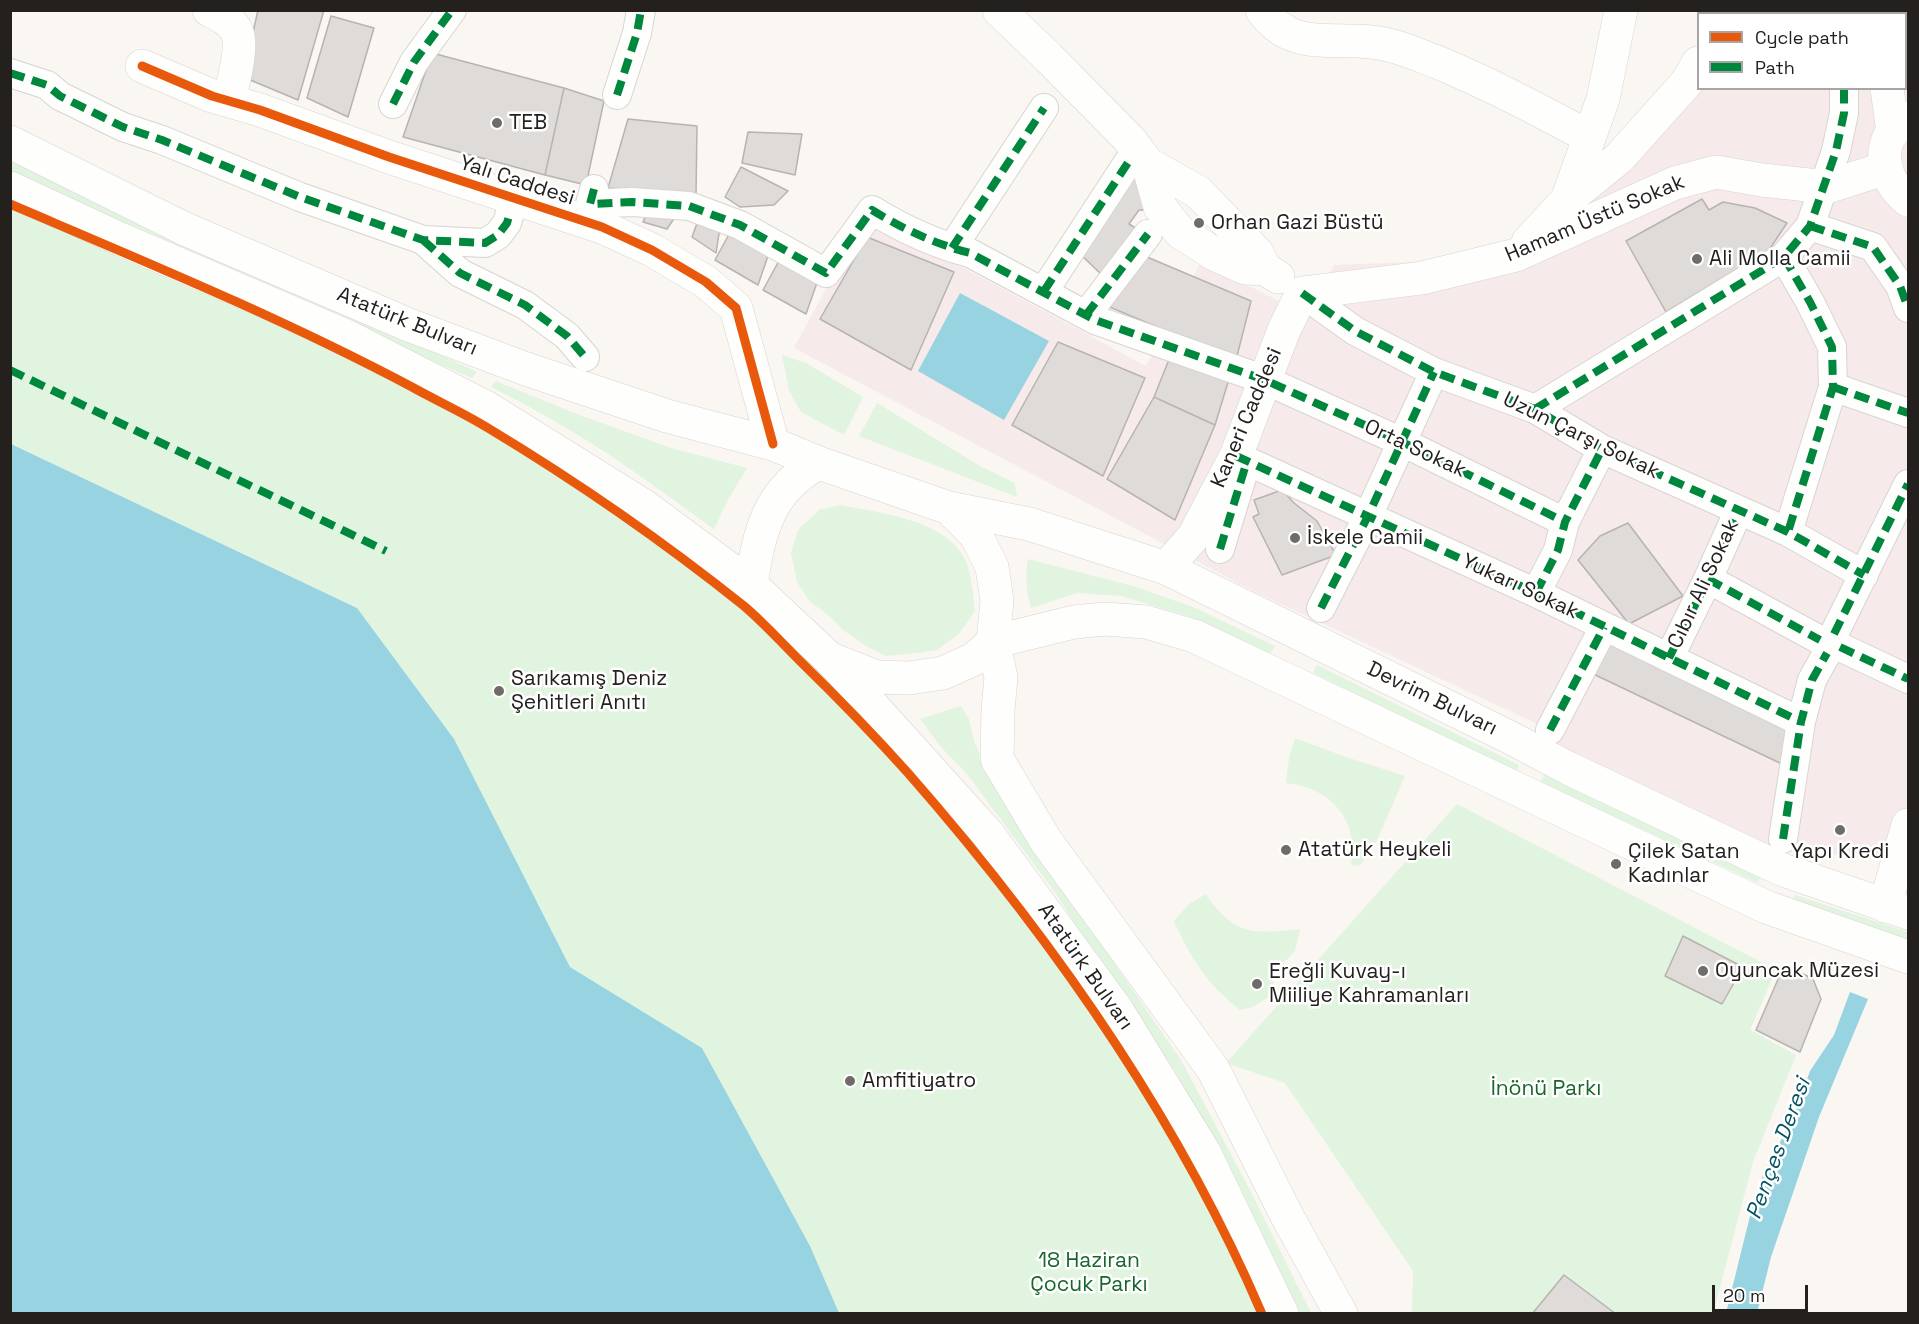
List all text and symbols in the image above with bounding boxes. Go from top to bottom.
legend [1697,12,1907,90]
text: Cycle path [1755,26,1849,49]
text: Path [1755,56,1795,79]
place label: TEB [509,110,547,136]
marker: TEB [490,116,504,130]
street label: Yalı Caddesi [456,151,578,211]
street label: Hamam Üstü Sokak [1502,170,1688,268]
place label: Orhan Gazi Büstü [1211,210,1384,236]
marker: Orhan Gazi Büstü [1192,216,1206,230]
place label: Ali Molla Camii [1709,246,1851,272]
marker: Ali Molla Camii [1690,252,1704,266]
street label: Atatürk Bulvarı [333,282,481,362]
street label: Kaneri Caddesi [1206,344,1288,492]
street label: Uzun Çarşı Sokak [1499,387,1663,485]
street label: Orta Sokak [1360,414,1470,484]
street label: Cıbır Ali Sokak [1663,515,1745,653]
place label: İskele Camii [1307,525,1423,551]
marker: İskele Camii [1288,531,1302,545]
street label: Yukarı Sokak [1458,549,1582,625]
street label: Devrim Bulvarı [1363,657,1501,741]
place label: Sarıkamış Deniz Şehitleri Anıtı [511,666,667,716]
marker: Sarıkamış Deniz Şehitleri Anıtı [492,684,506,698]
marker: Yapı Kredi [1833,823,1847,837]
place label: Atatürk Heykeli [1298,837,1451,863]
place label: Çilek Satan Kadınlar [1628,839,1740,889]
place label: Yapı Kredi [1791,839,1889,865]
marker: Atatürk Heykeli [1279,843,1293,857]
marker: Çilek Satan Kadınlar [1609,857,1623,871]
street label: Atatürk Bulvarı [1032,899,1138,1035]
place label: Oyuncak Müzesi [1715,958,1879,984]
place label: Ereğli Kuvay-ı Miiliye Kahramanları [1269,959,1469,1009]
marker: Oyuncak Müzesi [1696,964,1710,978]
marker: Ereğli Kuvay-ı Miiliye Kahramanları [1250,977,1264,991]
place label: Amfitiyatro [862,1068,976,1094]
marker: Amfitiyatro [843,1074,857,1088]
water label: Pençes Deresi [1741,1075,1817,1223]
park label: İnönü Parkı [1491,1076,1601,1102]
park label: 18 Haziran Çocuk Parkı [1030,1248,1148,1298]
scale bar [1715,1273,1811,1311]
text: 20 m [1723,1284,1766,1307]

